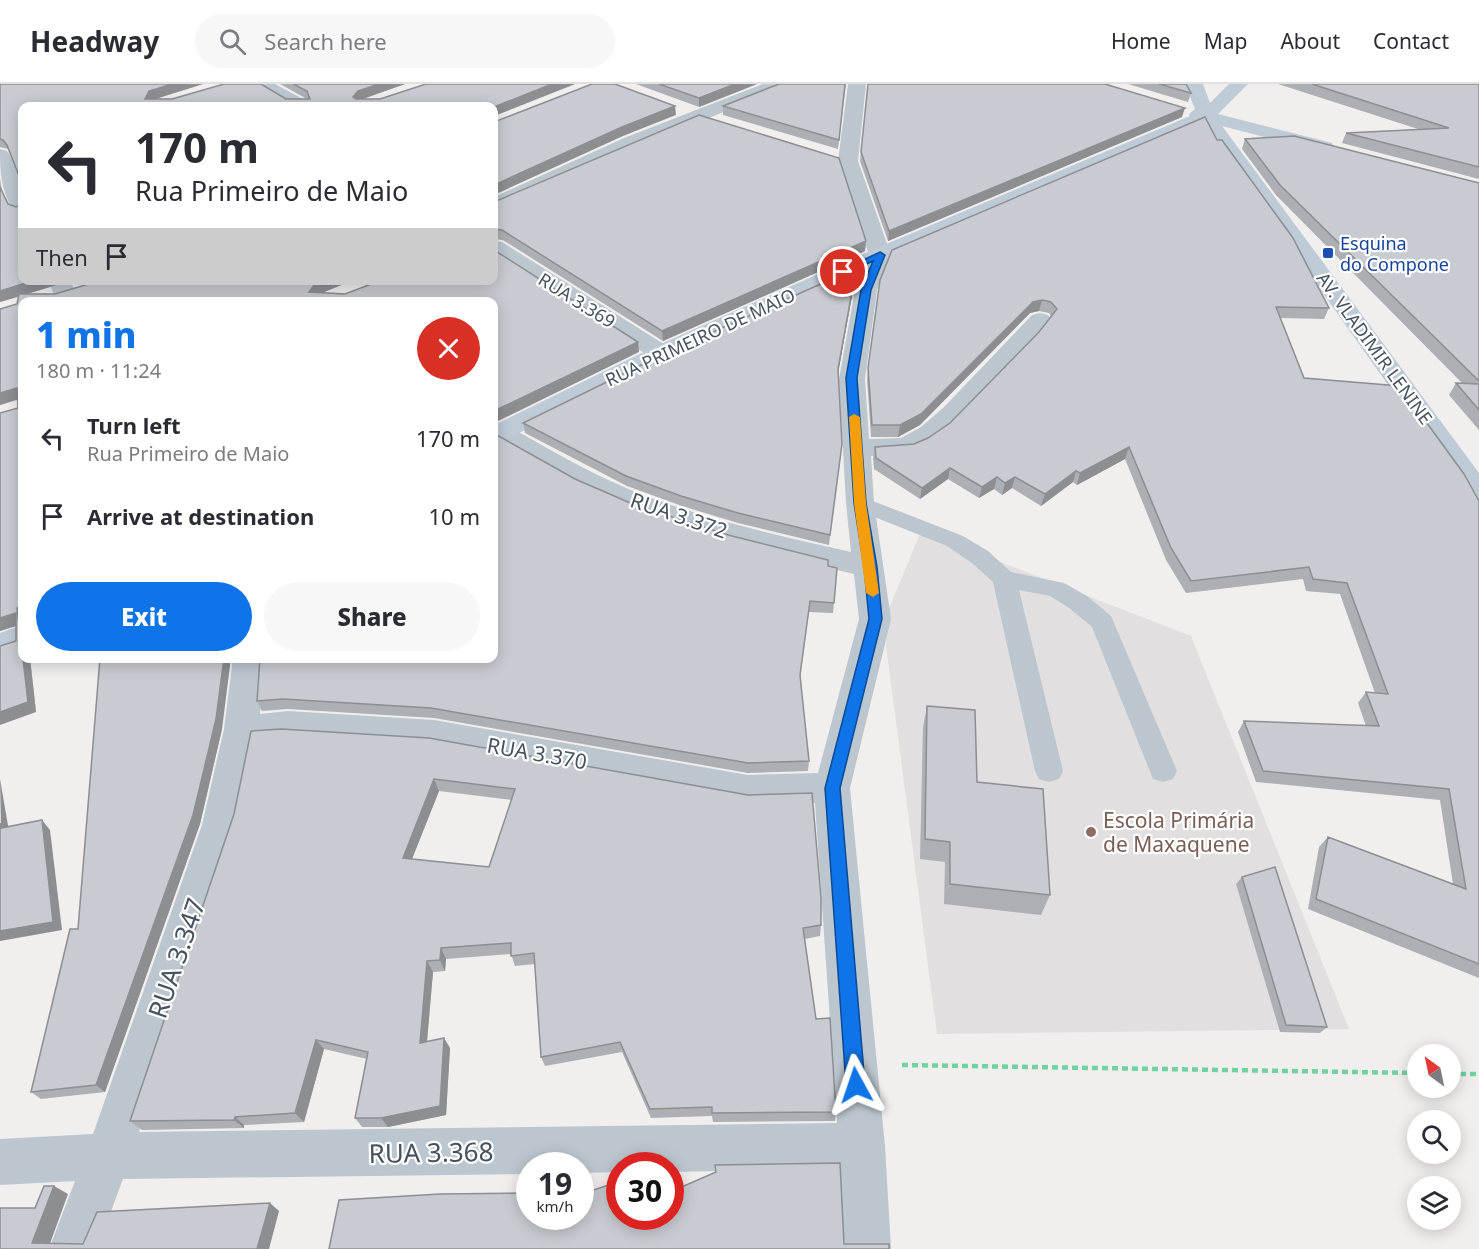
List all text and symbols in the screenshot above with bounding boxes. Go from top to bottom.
search box [195,14,615,68]
text: Headway [30,22,159,60]
icon: search [216,25,249,58]
text: Search here [264,26,387,56]
text: Home [1111,27,1171,55]
text: Map [1204,27,1247,55]
text: About [1280,27,1340,55]
text: Contact [1373,27,1449,55]
text: 170 m [135,118,259,175]
icon: left [36,126,114,204]
text: Rua Primeiro de Maio [135,172,408,209]
place label: Esquina do Compone [1340,231,1449,276]
icon: arrive [100,240,133,273]
text: Then [36,242,88,272]
pin [817,246,868,297]
marker: Esquina do Compone [1321,246,1335,260]
icon: arrive [826,255,859,288]
street label: RUA 3.369 [534,267,620,333]
street label: AV. VLADIMIR LENINE [1312,267,1438,429]
street label: RUA PRIMEIRO DE MAIO [601,282,799,392]
text: 1 min [36,310,137,359]
button: close [417,317,480,380]
text: 180 m · 11:24 [36,357,161,384]
text: Turn left [87,410,181,440]
icon: left [36,422,69,455]
text: 170 m [416,423,480,453]
text: Rua Primeiro de Maio [87,440,289,467]
street label: RUA 3.372 [627,485,731,545]
icon: arrive [36,500,69,533]
text: Arrive at destination [87,501,314,531]
text: 10 m [429,501,480,531]
button: Exit [36,582,252,651]
button: Share [264,582,480,651]
street label: RUA 3.370 [485,730,589,776]
place label: Escola Primária de Maxaquene [1103,806,1254,858]
marker: Escola Primária de Maxaquene [1084,825,1098,839]
street label: RUA 3.347 [139,893,213,1023]
north arrow [1407,1044,1461,1098]
map controls [1407,1044,1461,1230]
position arrow [824,1053,888,1117]
button: search [1407,1110,1461,1164]
street label: RUA 3.368 [368,1133,494,1171]
speed limit sign: 30 [606,1152,684,1230]
text: 19 [538,1163,572,1204]
button: layers [1407,1176,1461,1230]
text: km/h [537,1196,573,1216]

